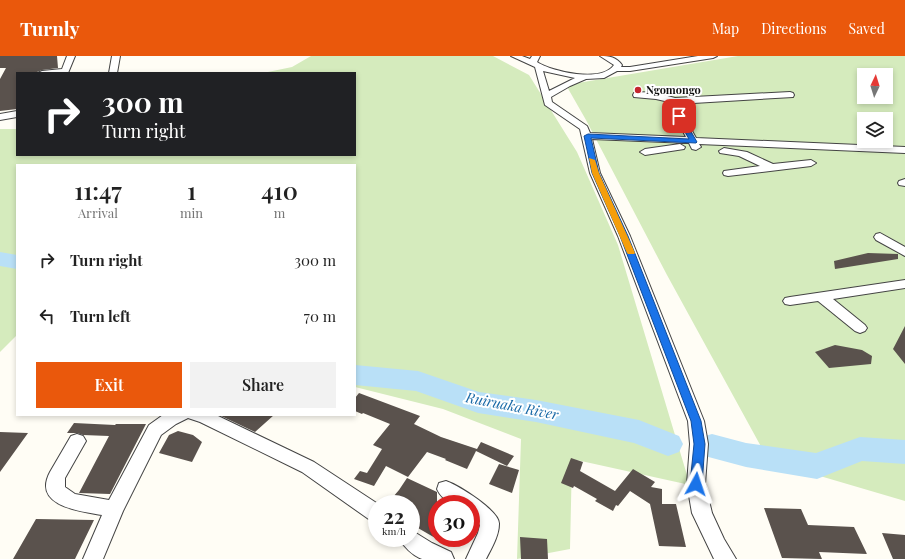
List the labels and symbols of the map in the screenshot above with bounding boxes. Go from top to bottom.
north arrow [857,68,893,104]
place label: Ngomongo [646,82,701,97]
marker: Ngomongo [633,85,643,95]
pin [662,99,696,133]
water label: Ruiruaka River [463,387,561,424]
position arrow [675,463,717,505]
speed limit sign: 30 [428,495,480,547]

